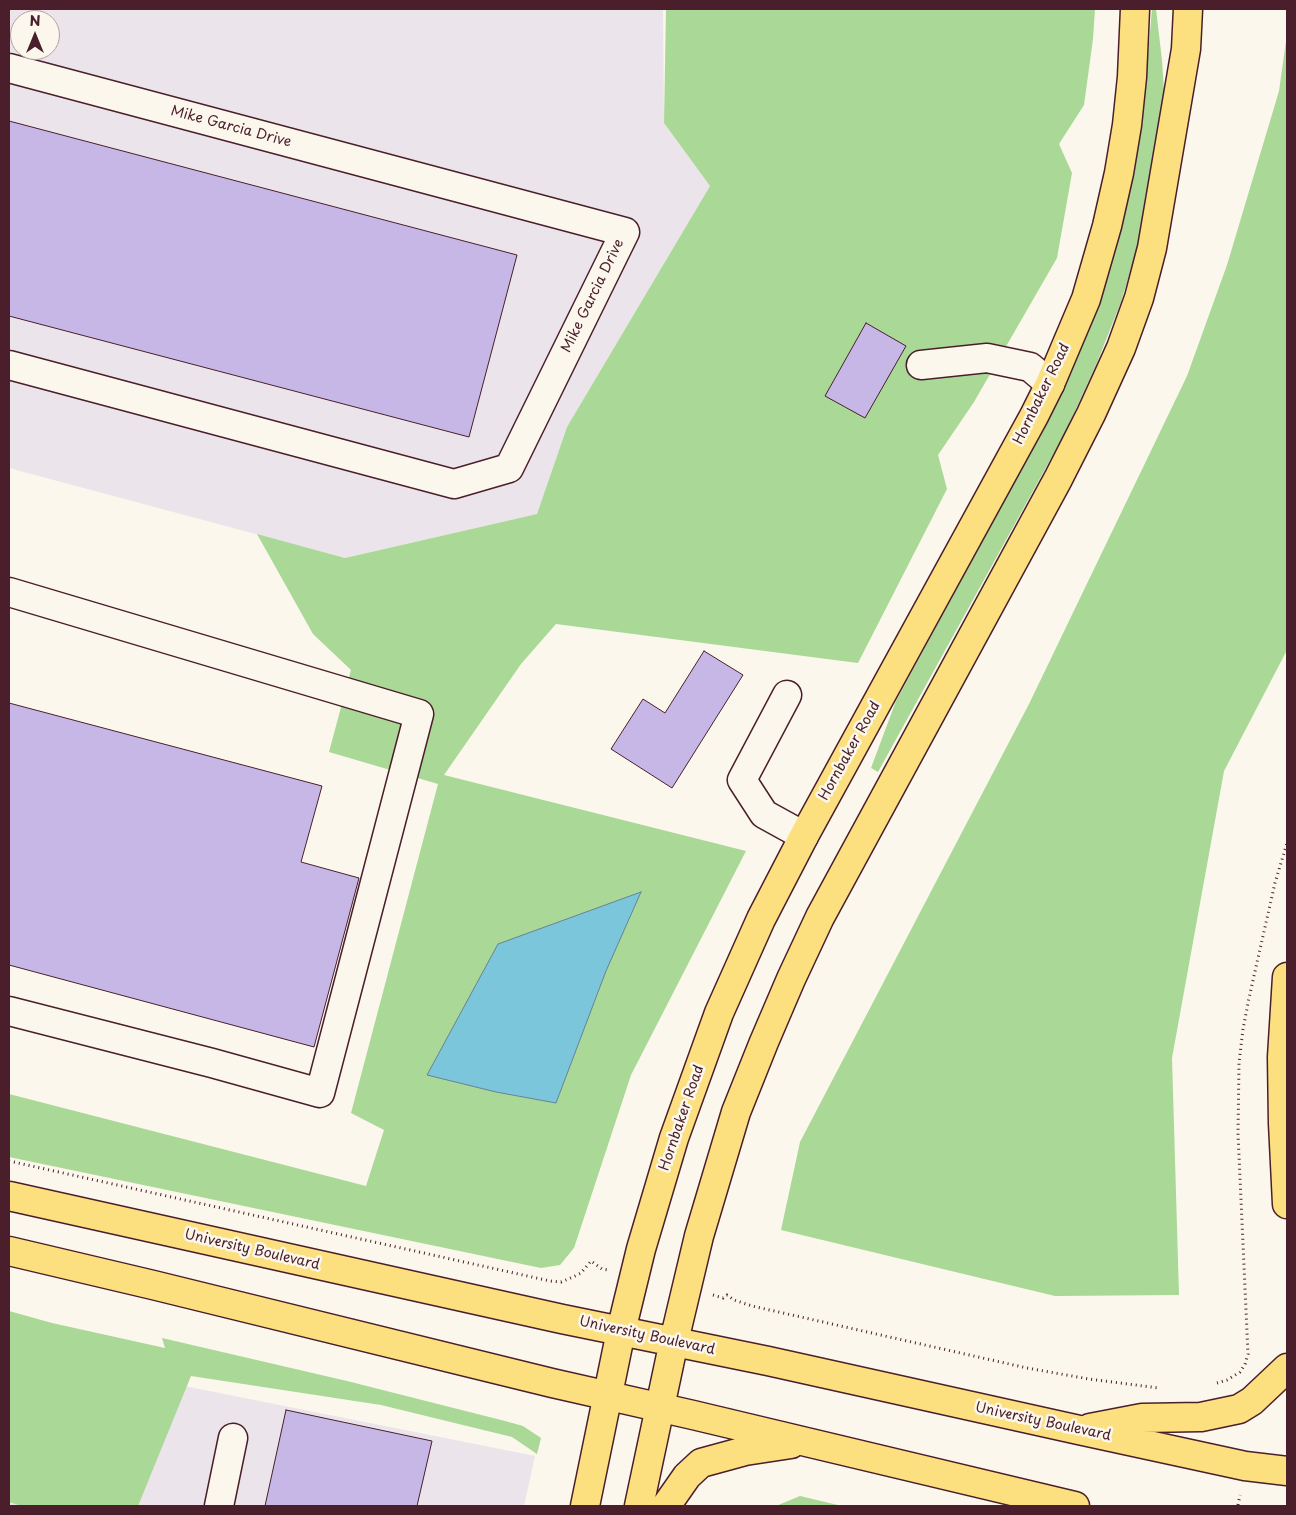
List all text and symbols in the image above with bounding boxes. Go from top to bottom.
north arrow [10,10,60,60]
text: N [29,10,41,31]
street label: Mike Garcia Drive [169,103,293,151]
street label: Mike Garcia Drive [558,236,628,356]
street label: Hornbaker Road [1010,341,1074,447]
street label: Hornbaker Road [816,699,884,803]
street label: Hornbaker Road [656,1063,708,1173]
street label: University Boulevard [183,1226,321,1274]
street label: University Boulevard [578,1313,716,1359]
street label: University Boulevard [974,1399,1112,1445]

